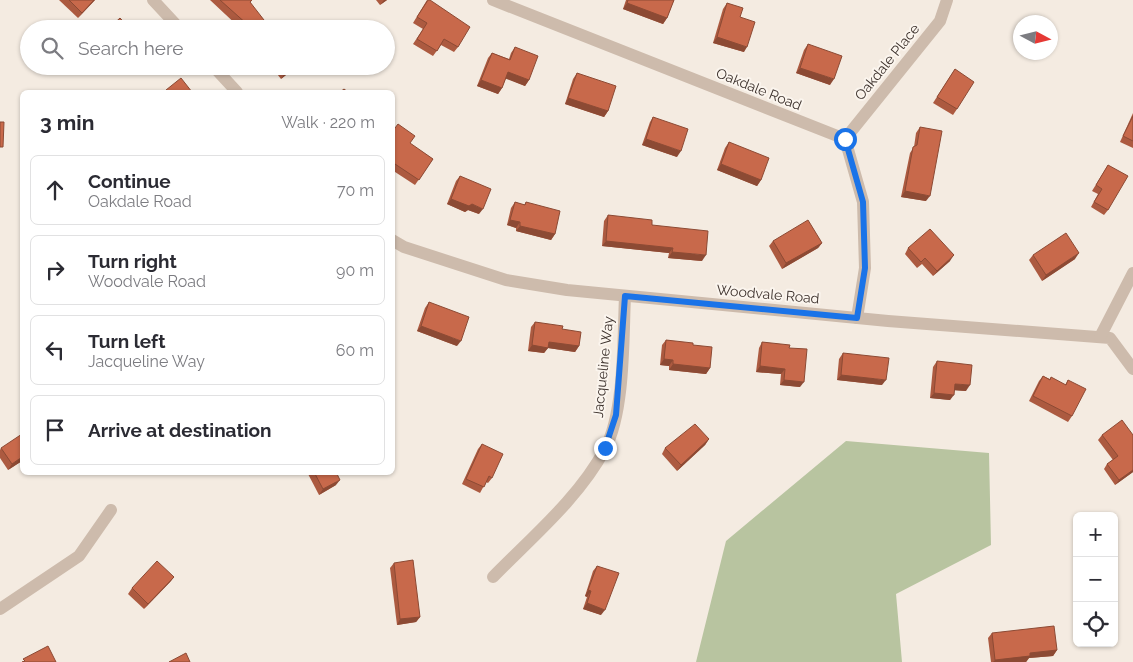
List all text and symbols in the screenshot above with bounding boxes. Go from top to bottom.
north arrow [1013,15,1058,60]
search box [20,20,395,75]
street label: Oakdale Place [851,21,923,103]
icon: search [38,34,66,62]
text: Search here [78,37,184,59]
street label: Oakdale Road [714,65,804,113]
text: 3 min [40,110,94,135]
text: Walk · 220 m [281,113,375,132]
route start [834,128,857,151]
text: Continue [88,170,171,192]
icon: ahead [41,176,69,204]
text: 70 m [337,181,374,200]
text: Oakdale Road [88,192,192,211]
text: Turn right [88,250,177,272]
icon: right [41,256,69,284]
text: 90 m [336,261,374,280]
text: Woodvale Road [88,272,206,291]
street label: Woodvale Road [716,282,820,306]
street label: Jacqueline Way [590,315,616,419]
text: Turn left [88,330,165,352]
icon: left [41,336,69,364]
text: 60 m [336,341,374,360]
text: Jacqueline Way [88,352,205,371]
icon: arrive [41,416,69,444]
text: Arrive at destination [88,419,272,441]
route end [594,437,617,460]
map controls [1073,512,1118,647]
button: + [1073,512,1118,557]
button: − [1073,557,1118,602]
button: locate [1073,602,1118,647]

